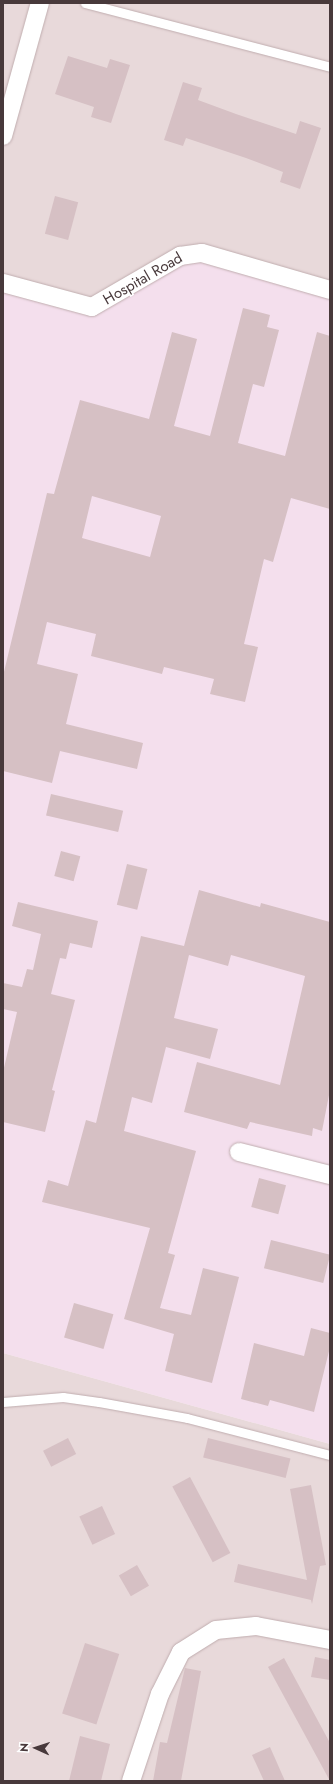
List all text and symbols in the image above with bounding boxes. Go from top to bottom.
street label: Hospital Road [100,249,186,309]
north arrow [16,1728,56,1768]
text: N [16,1743,32,1752]

